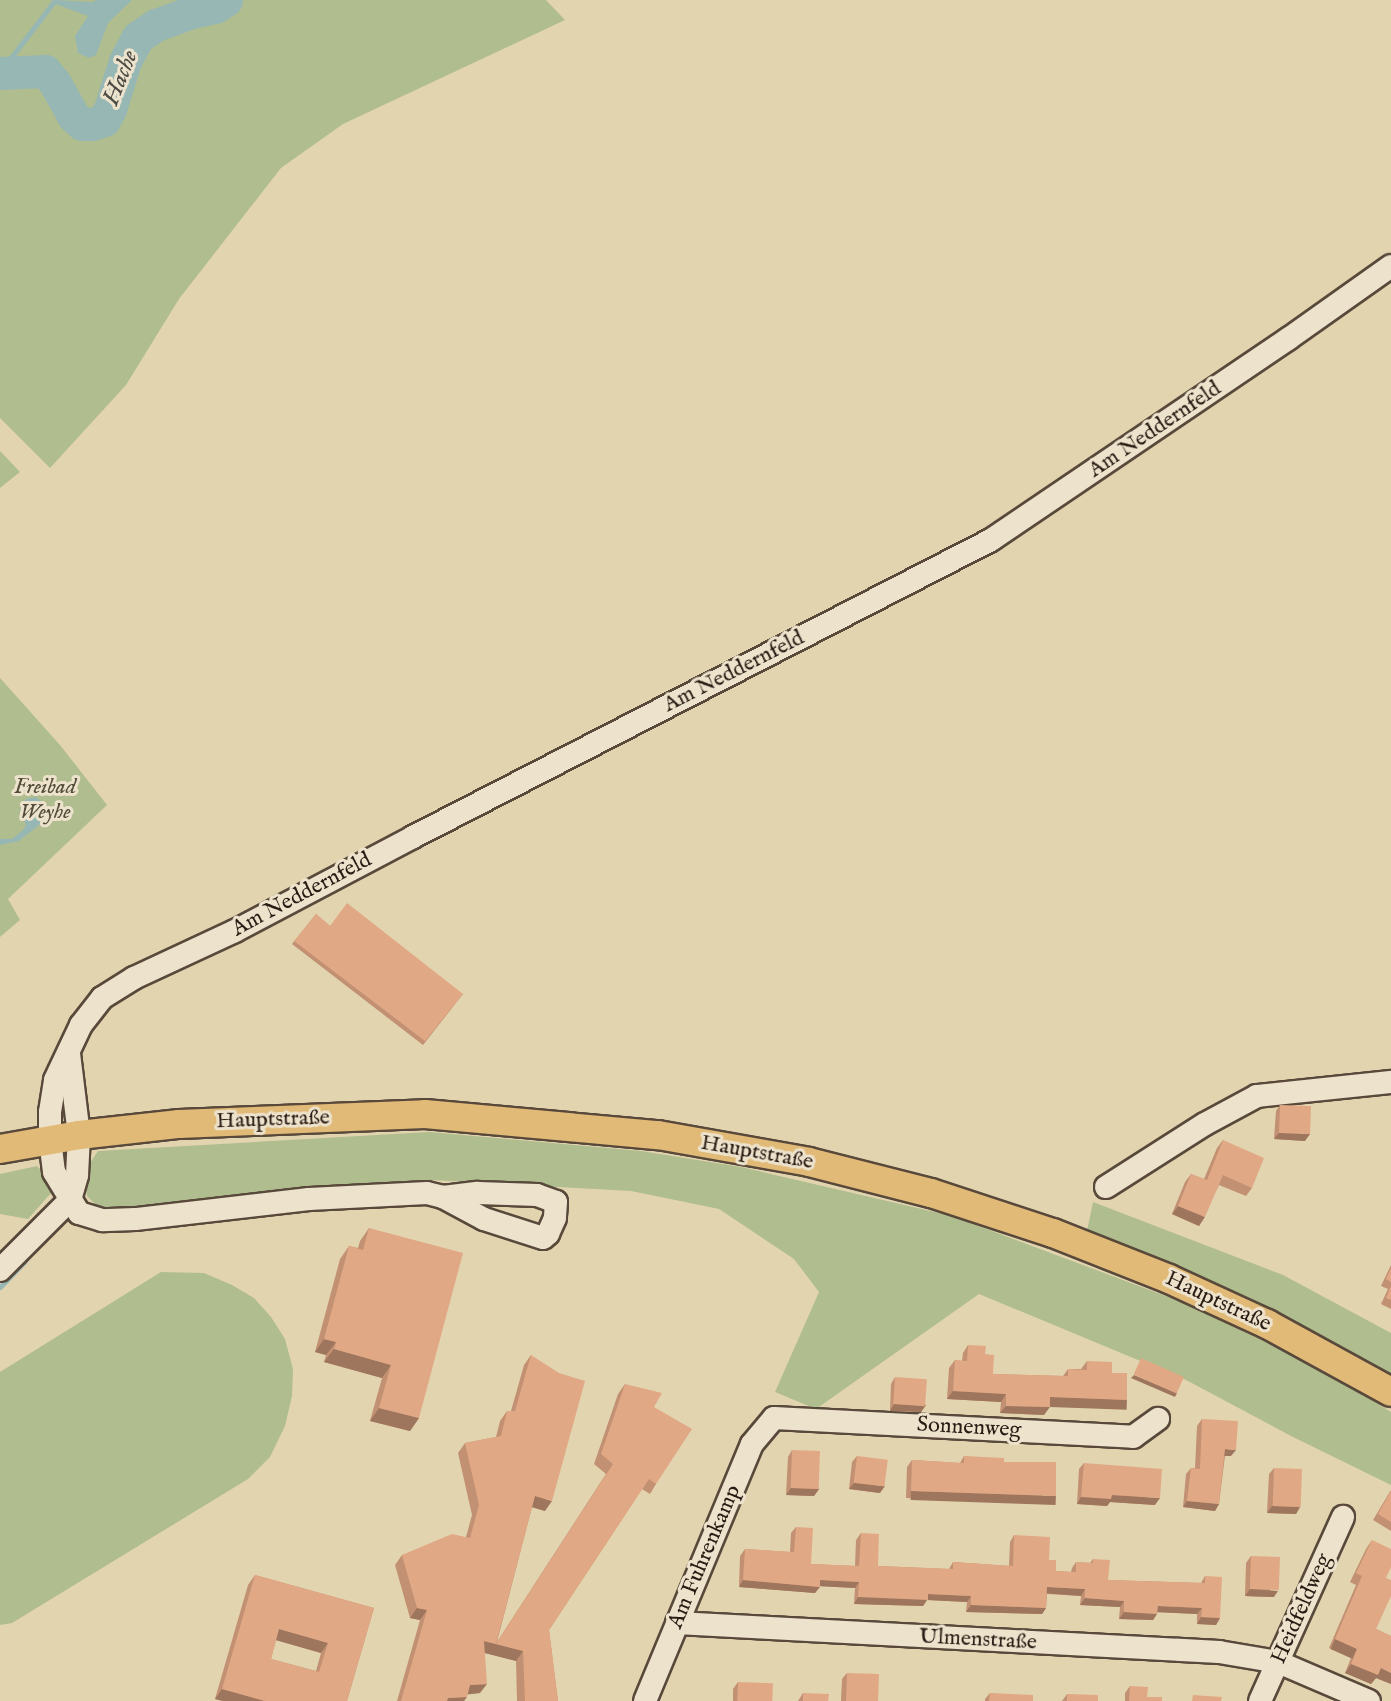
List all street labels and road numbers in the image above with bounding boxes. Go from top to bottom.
street label: Am Neddernfeld [1084,376,1226,484]
street label: Am Neddernfeld [659,625,809,719]
street label: Am Neddernfeld [228,847,376,943]
street label: Hauptstraße [216,1105,330,1135]
street label: Hauptstraße [699,1130,815,1176]
street label: Hauptstraße [1161,1266,1275,1338]
street label: Sonnenweg [916,1412,1022,1444]
street label: Am Fuhrenkamp [663,1481,747,1633]
street label: Heidfeldweg [1266,1550,1338,1668]
street label: Ulmenstraße [918,1624,1038,1656]

